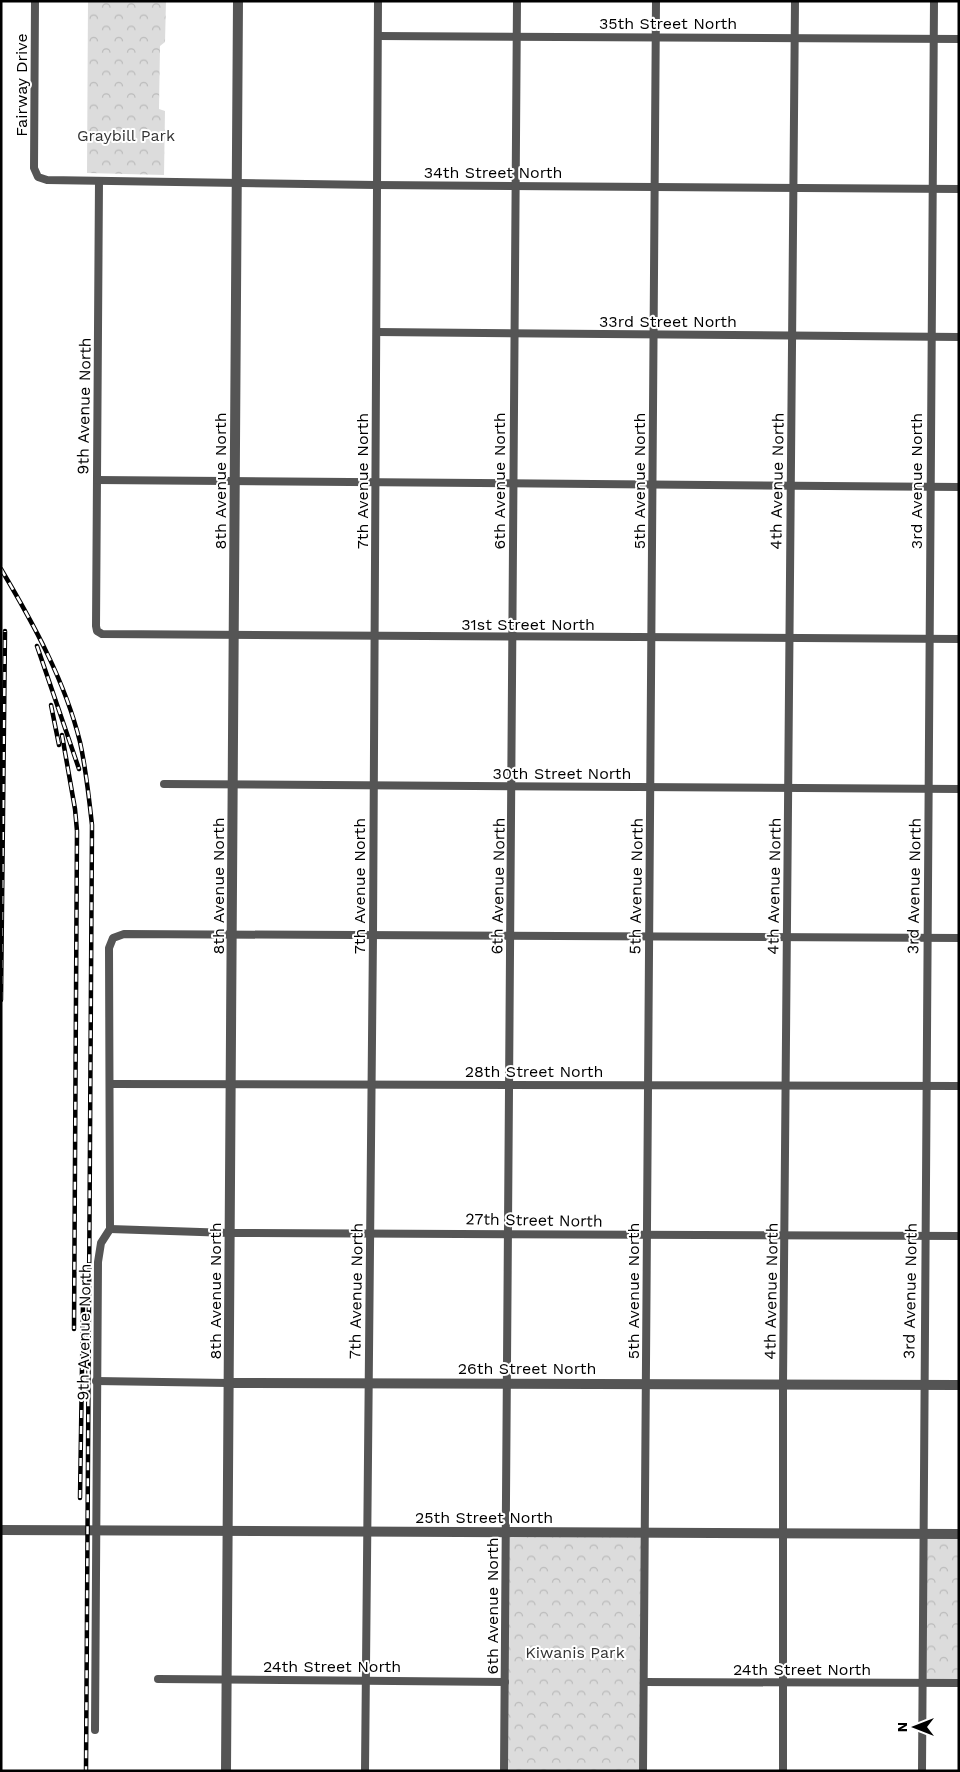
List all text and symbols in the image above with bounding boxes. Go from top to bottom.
street label: 35th Street North [599,14,737,33]
street label: Fairway Drive [12,33,31,137]
park label: Graybill Park [77,126,175,145]
street label: 34th Street North [424,163,562,182]
street label: 33rd Street North [599,312,737,331]
street label: 9th Avenue North [73,337,95,475]
street label: 8th Avenue North [211,412,230,550]
street label: 6th Avenue North [490,412,509,550]
street label: 4th Avenue North [766,412,788,550]
street label: 7th Avenue North [353,413,372,549]
street label: 5th Avenue North [630,413,649,549]
street label: 3rd Avenue North [907,413,926,549]
street label: 31st Street North [461,615,595,634]
street label: 30th Street North [493,764,631,783]
street label: 8th Avenue North [209,817,228,955]
street label: 6th Avenue North [487,817,509,955]
street label: 4th Avenue North [763,817,785,955]
street label: 7th Avenue North [350,818,369,954]
street label: 5th Avenue North [625,818,647,954]
street label: 3rd Avenue North [903,818,925,954]
street label: 28th Street North [465,1062,603,1081]
street label: 27th Street North [465,1209,603,1231]
street label: 8th Avenue North [206,1222,225,1360]
street label: 4th Avenue North [760,1222,782,1360]
street label: 7th Avenue North [345,1223,367,1359]
street label: 5th Avenue North [624,1223,643,1359]
street label: 3rd Avenue North [899,1223,921,1359]
street label: 9th Avenue North [73,1263,95,1401]
street label: 26th Street North [458,1359,596,1378]
street label: 25th Street North [415,1508,553,1527]
street label: 6th Avenue North [483,1537,502,1675]
park label: Kiwanis Park [525,1643,625,1662]
street label: 24th Street North [263,1657,401,1676]
street label: 24th Street North [733,1660,871,1679]
north arrow [890,1702,940,1752]
text: N [894,1722,910,1732]

